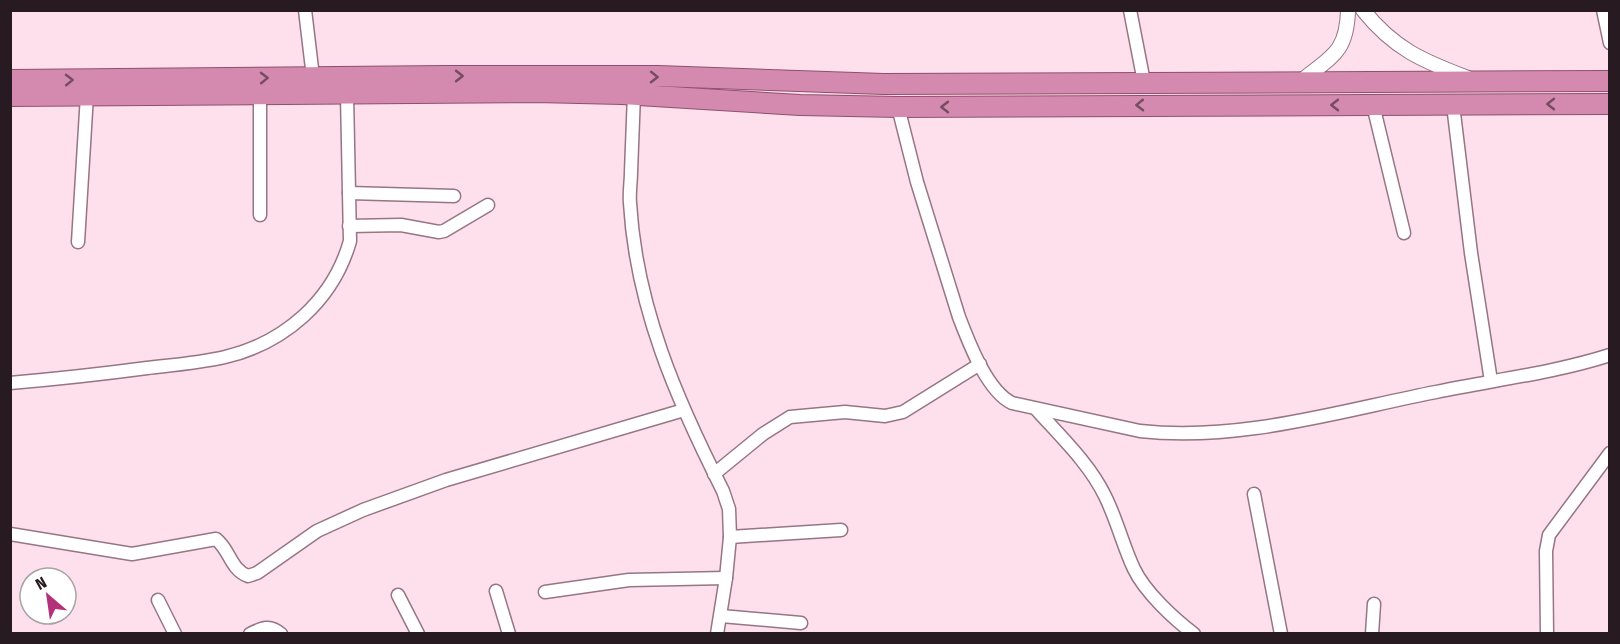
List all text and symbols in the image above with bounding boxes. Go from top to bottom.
one-way arrow [454,70,463,82]
one-way arrow [649,70,658,83]
one-way arrow [259,72,268,84]
one-way arrow [64,74,73,86]
one-way arrow [1547,98,1556,110]
one-way arrow [1136,99,1145,111]
one-way arrow [1331,99,1340,111]
one-way arrow [941,101,950,113]
north arrow [18,566,78,626]
text: N [32,573,50,594]

